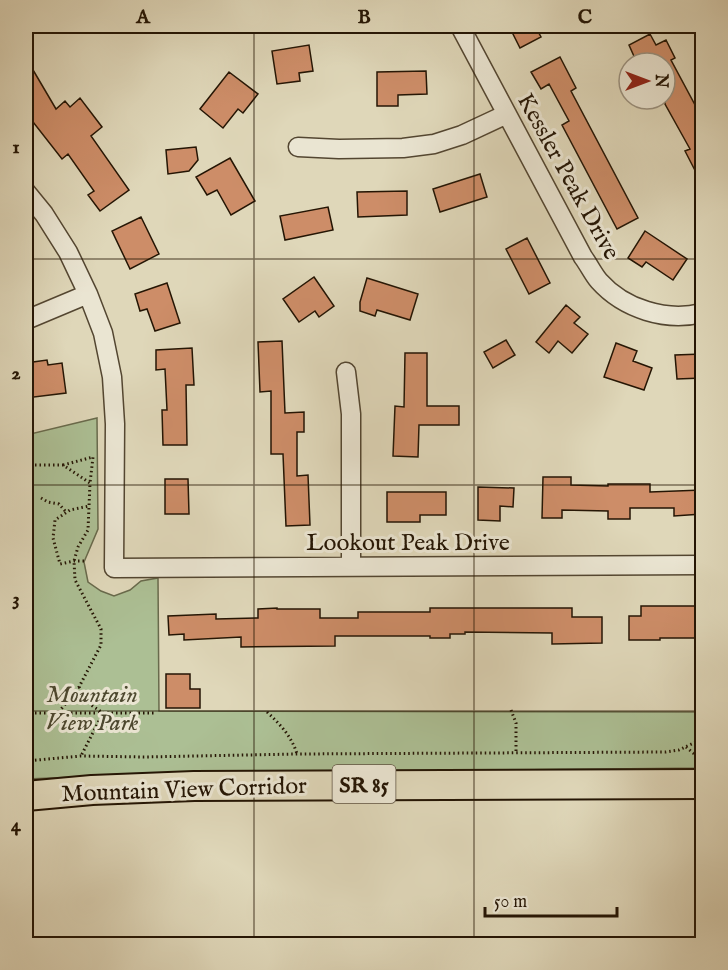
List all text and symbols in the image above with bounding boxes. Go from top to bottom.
text: A [135,5,151,30]
text: B [357,5,371,30]
text: C [578,5,592,30]
north arrow [617,51,677,111]
text: N [650,73,670,88]
street label: Kessler Peak Drive [509,88,626,265]
text: 1 [12,135,20,160]
text: 2 [11,361,21,386]
street label: Lookout Peak Drive [306,528,510,559]
text: 3 [12,587,20,612]
park label: Mountain View Park [46,680,139,739]
road number: SR 85 [332,765,395,803]
street label: Mountain View Corridor [61,771,308,810]
text: 4 [11,813,22,838]
scale bar [485,880,617,918]
text: 50 m [494,891,527,914]

